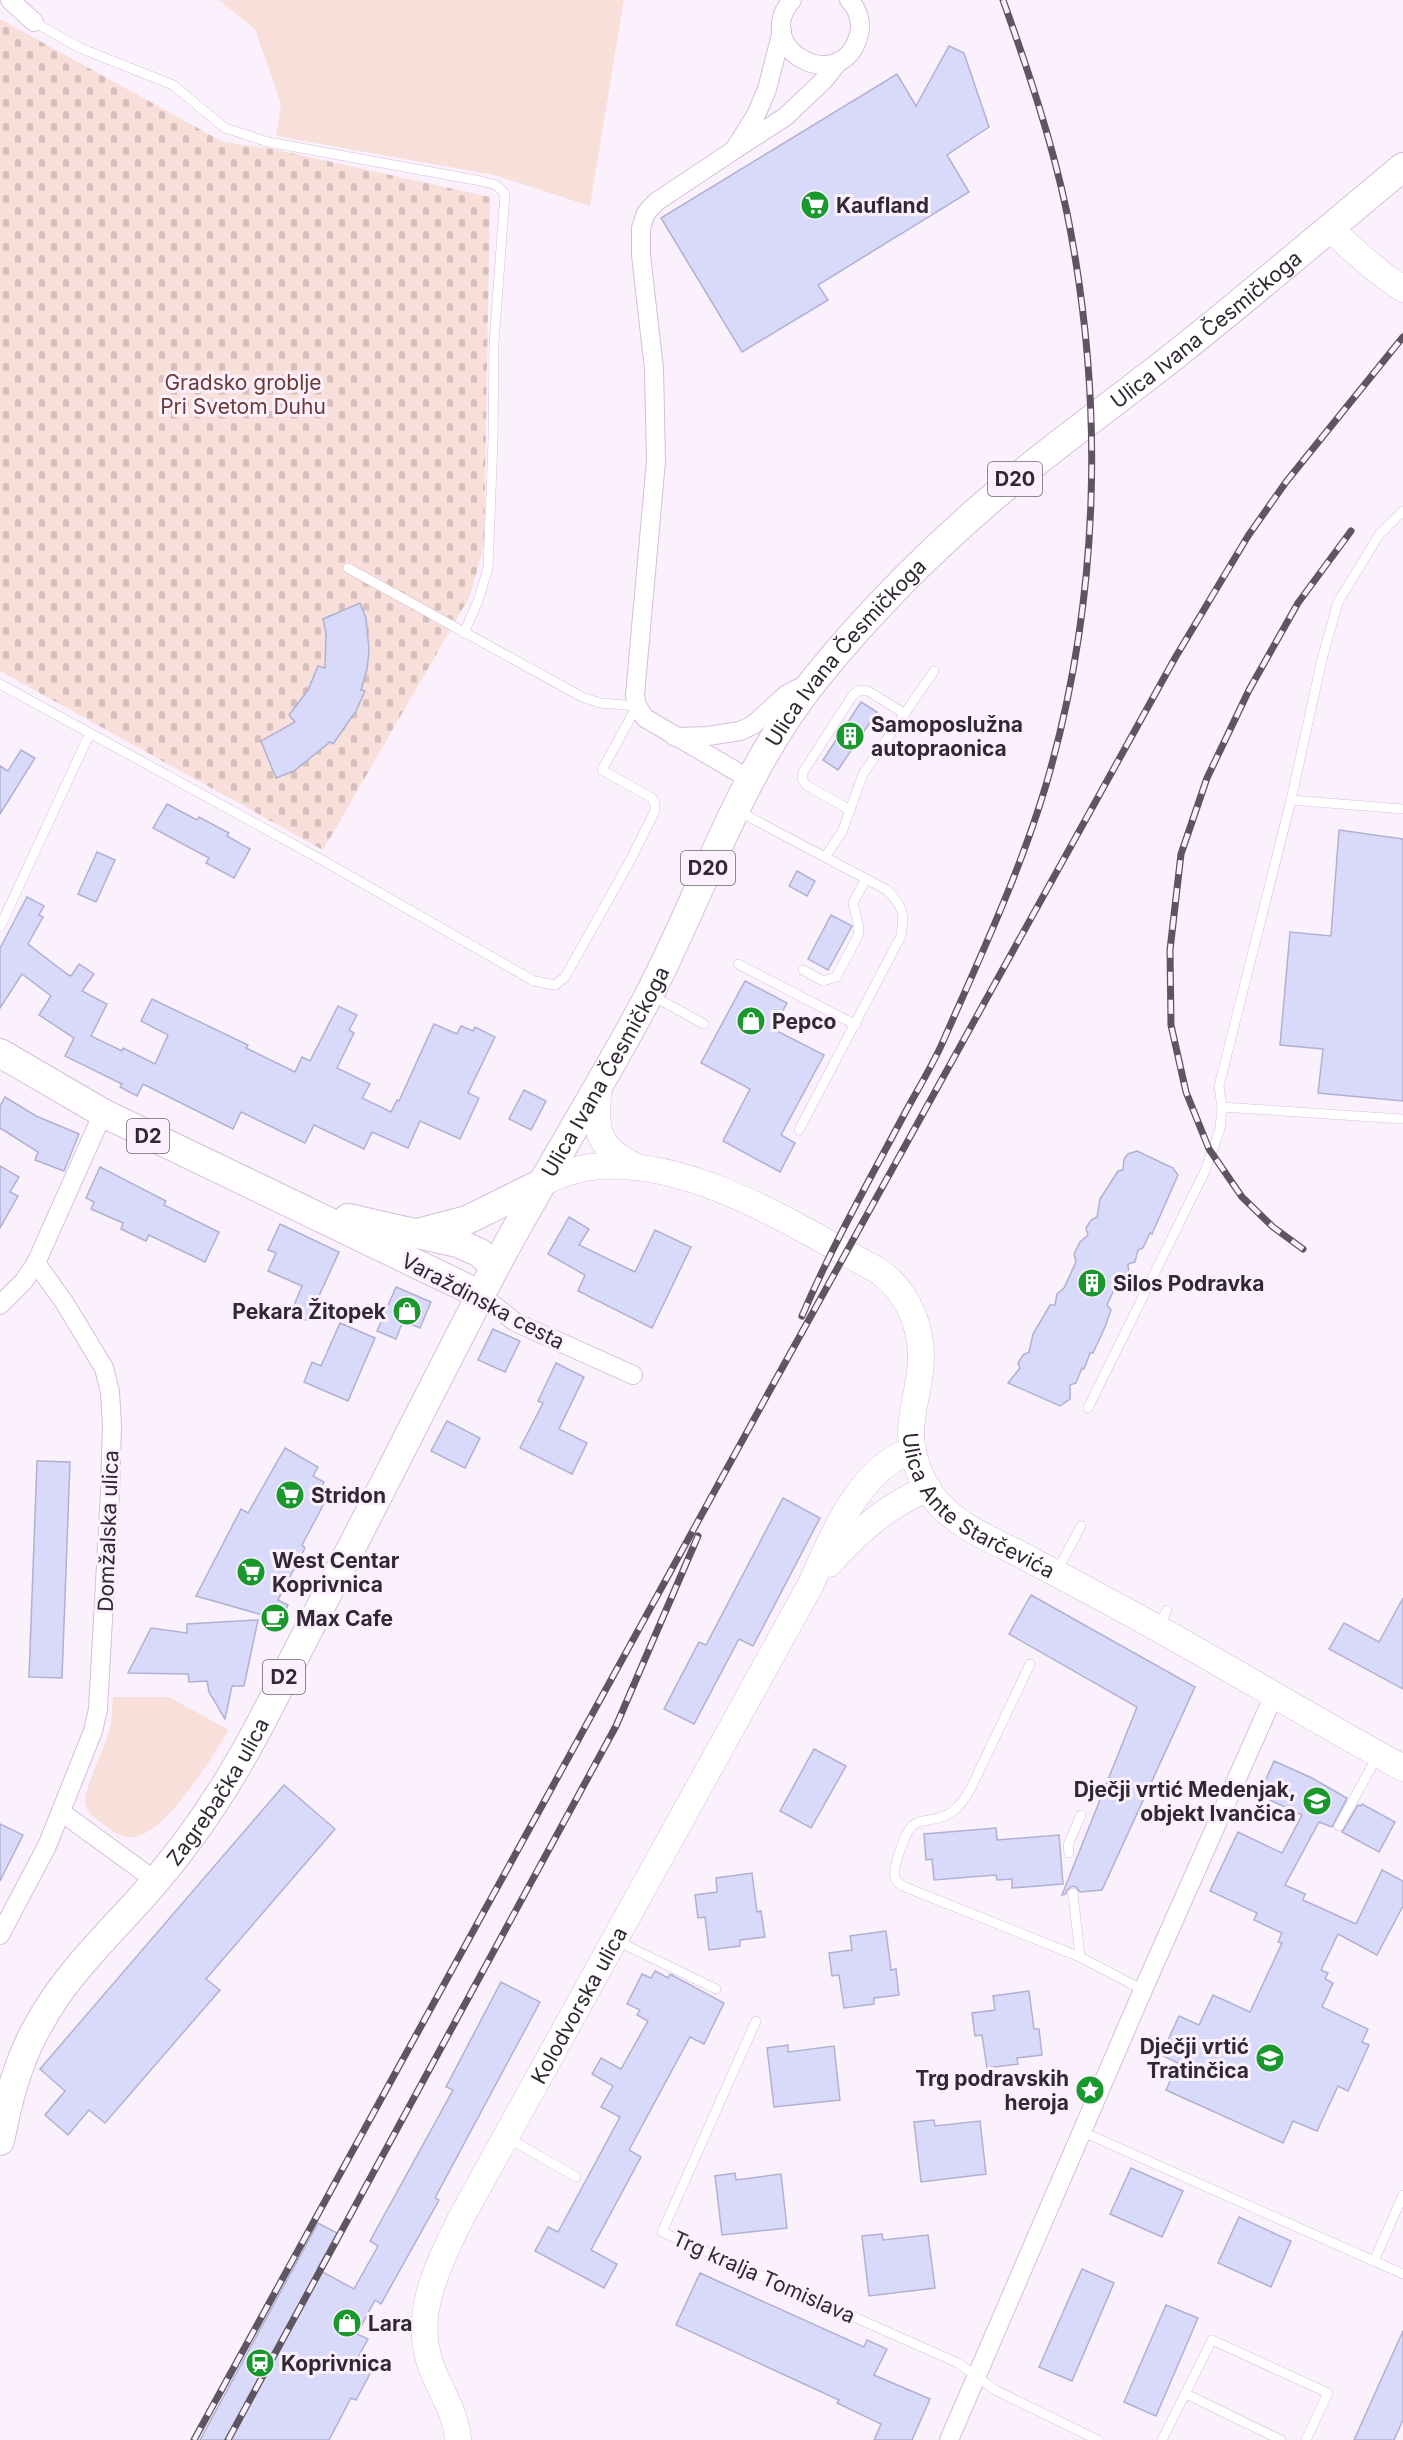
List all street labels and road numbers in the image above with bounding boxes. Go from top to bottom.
street label: Ulica Ivana Česmičkoga [1105,245,1306,413]
road number: D20 [988,462,1042,496]
street label: Ulica Ivana Česmičkoga [760,553,931,751]
road number: D20 [681,851,735,885]
street label: Ulica Ivana Česmičkoga [536,962,674,1181]
road number: D2 [127,1119,169,1153]
street label: Varaždinska cesta [397,1247,569,1355]
street label: Ulica Ante Starčevića [898,1431,1059,1583]
street label: Domžalska ulica [93,1450,123,1612]
road number: D2 [263,1660,305,1694]
street label: Zagrebačka ulica [161,1714,274,1870]
street label: Kolodvorska ulica [525,1922,632,2088]
street label: Trg kralja Tomislava [669,2226,859,2328]

